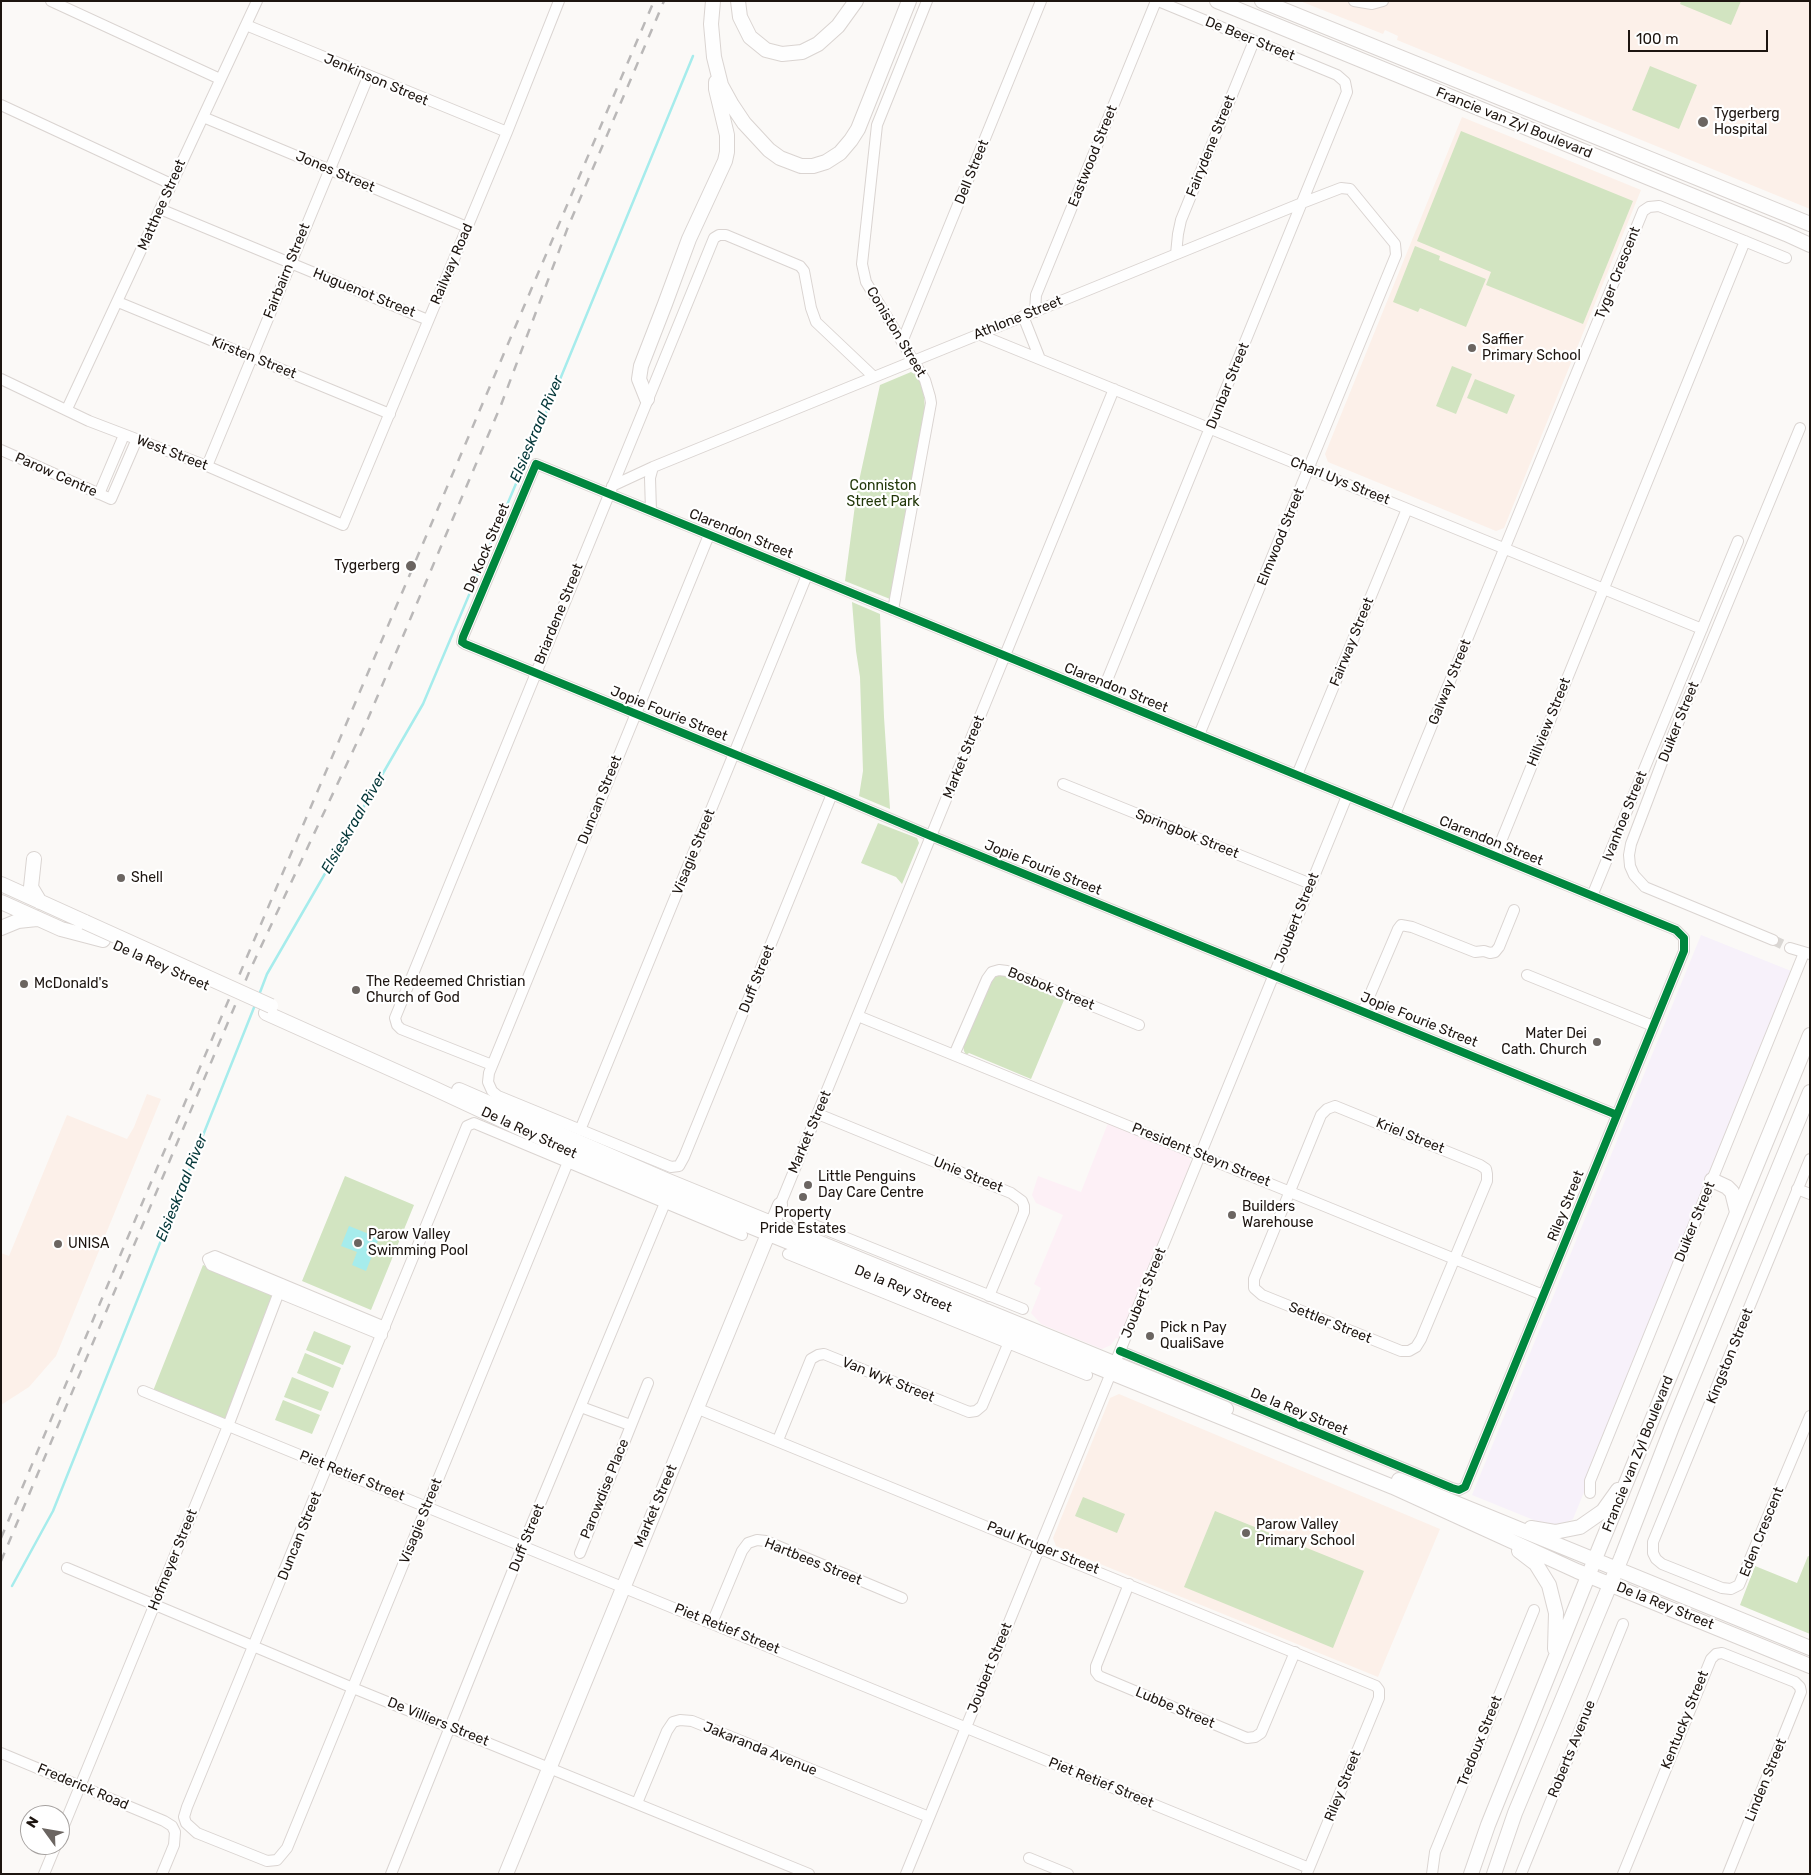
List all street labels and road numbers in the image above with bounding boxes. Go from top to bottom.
street label: De Beer Street [1203,13,1297,65]
street label: Jenkinson Street [321,50,431,110]
street label: Francie van Zyl Boulevard [1433,84,1595,162]
street label: Fairydene Street [1183,93,1239,199]
street label: Eastwood Street [1065,103,1121,209]
street label: Dell Street [951,137,993,207]
street label: Jones Street [293,148,377,196]
street label: Matthee Street [134,157,190,253]
street label: Fairbairn Street [260,221,314,321]
street label: Railway Road [427,221,477,307]
street label: Tyger Crescent [1592,224,1644,322]
street label: Huguenot Street [310,265,418,321]
street label: Coniston Street [862,284,930,380]
street label: Athlone Street [971,292,1065,344]
street label: Kirsten Street [209,333,299,383]
street label: Dunbar Street [1203,340,1253,432]
street label: West Street [134,432,210,474]
street label: Parow Centre [12,449,100,501]
street label: Charl Uys Street [1288,453,1392,509]
street label: Elmwood Street [1254,486,1308,588]
street label: De Kock Street [461,501,513,595]
street label: Clarendon Street [687,505,795,563]
street label: Briardene Street [531,561,587,667]
street label: Fairway Street [1327,595,1377,689]
street label: Galway Street [1425,637,1475,727]
street label: Clarendon Street [1062,659,1170,717]
street label: Hillview Street [1524,675,1574,769]
street label: Duiker Street [1655,679,1703,765]
street label: Jopie Fourie Street [608,683,730,745]
street label: Market Street [940,713,988,801]
street label: Duncan Street [575,753,625,847]
street label: Ivanhoe Street [1599,768,1651,864]
street label: Springbok Street [1133,806,1241,862]
street label: Visagie Street [669,807,719,897]
street label: Clarendon Street [1437,812,1545,870]
street label: Jopie Fourie Street [982,837,1104,899]
street label: Joubert Street [1271,870,1323,966]
street label: De la Rey Street [110,937,212,995]
street label: Duff Street [736,943,778,1015]
street label: Bosbok Street [1005,964,1097,1014]
street label: Jopie Fourie Street [1358,989,1480,1051]
street label: Market Street [785,1088,835,1176]
street label: De la Rey Street [478,1103,580,1163]
street label: Kriel Street [1373,1115,1447,1157]
street label: President Steyn Street [1129,1120,1273,1190]
street label: Unie Street [931,1153,1005,1197]
street label: Riley Street [1544,1168,1588,1244]
street label: Duiker Street [1671,1179,1719,1265]
street label: Joubert Street [1118,1245,1170,1341]
street label: De la Rey Street [852,1262,954,1316]
street label: Settler Street [1286,1299,1374,1347]
street label: Kingston Street [1703,1306,1757,1406]
street label: Van Wyk Street [839,1354,937,1406]
street label: Francie van Zyl Boulevard [1599,1373,1677,1535]
street label: De la Rey Street [1248,1385,1350,1439]
street label: Parowdise Place [577,1436,633,1542]
street label: Piet Retief Street [297,1447,407,1505]
street label: Market Street [631,1462,681,1550]
street label: Visagie Street [396,1476,446,1566]
street label: Eden Crescent [1736,1485,1788,1579]
street label: Duncan Street [275,1489,325,1583]
street label: Duff Street [506,1502,548,1574]
street label: Hofmeyer Street [145,1507,201,1613]
street label: Paul Kruger Street [984,1518,1102,1578]
street label: Hartbees Street [762,1535,864,1589]
street label: De la Rey Street [1614,1579,1716,1633]
street label: Piet Retief Street [672,1600,782,1658]
street label: Joubert Street [964,1620,1016,1716]
street label: Kentucky Street [1658,1668,1712,1772]
street label: Lubbe Street [1133,1684,1217,1732]
street label: Tredoux Street [1454,1693,1506,1789]
street label: De Villiers Street [385,1694,491,1750]
street label: Roberts Avenue [1545,1698,1599,1800]
street label: Jakaranda Avenue [701,1718,819,1780]
street label: Linden Street [1742,1736,1790,1824]
street label: Riley Street [1321,1748,1365,1824]
street label: Piet Retief Street [1046,1754,1156,1812]
street label: Frederick Road [35,1760,131,1814]

